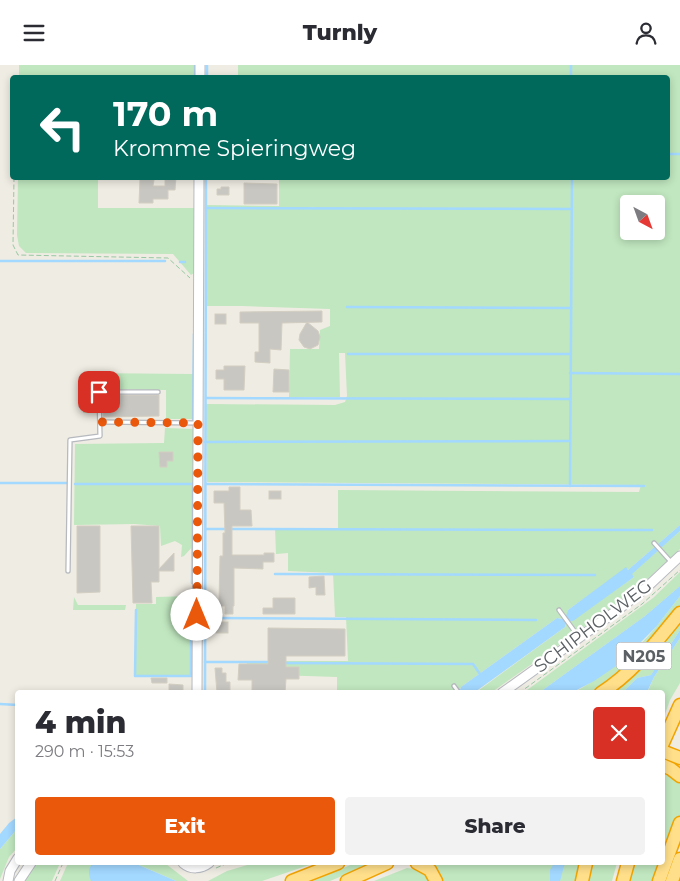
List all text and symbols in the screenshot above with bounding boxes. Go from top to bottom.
icon: menu [20,19,48,47]
text: Turnly [303,19,377,46]
icon: person [632,19,660,47]
text: 170 m [113,92,218,135]
icon: left [30,95,95,160]
text: Kromme Spieringweg [113,135,356,162]
north arrow [620,195,665,240]
map controls [620,195,665,240]
pin [78,371,120,413]
icon: arrive [85,378,113,406]
street label: SCHIPHOLWEG [530,575,656,677]
position arrow [170,588,222,640]
road number: N205 [616,643,672,669]
text: 4 min [35,704,126,741]
button: close [593,707,645,759]
text: 290 m · 15:53 [35,742,134,761]
button: Exit [35,797,335,855]
button: Share [345,797,645,855]

